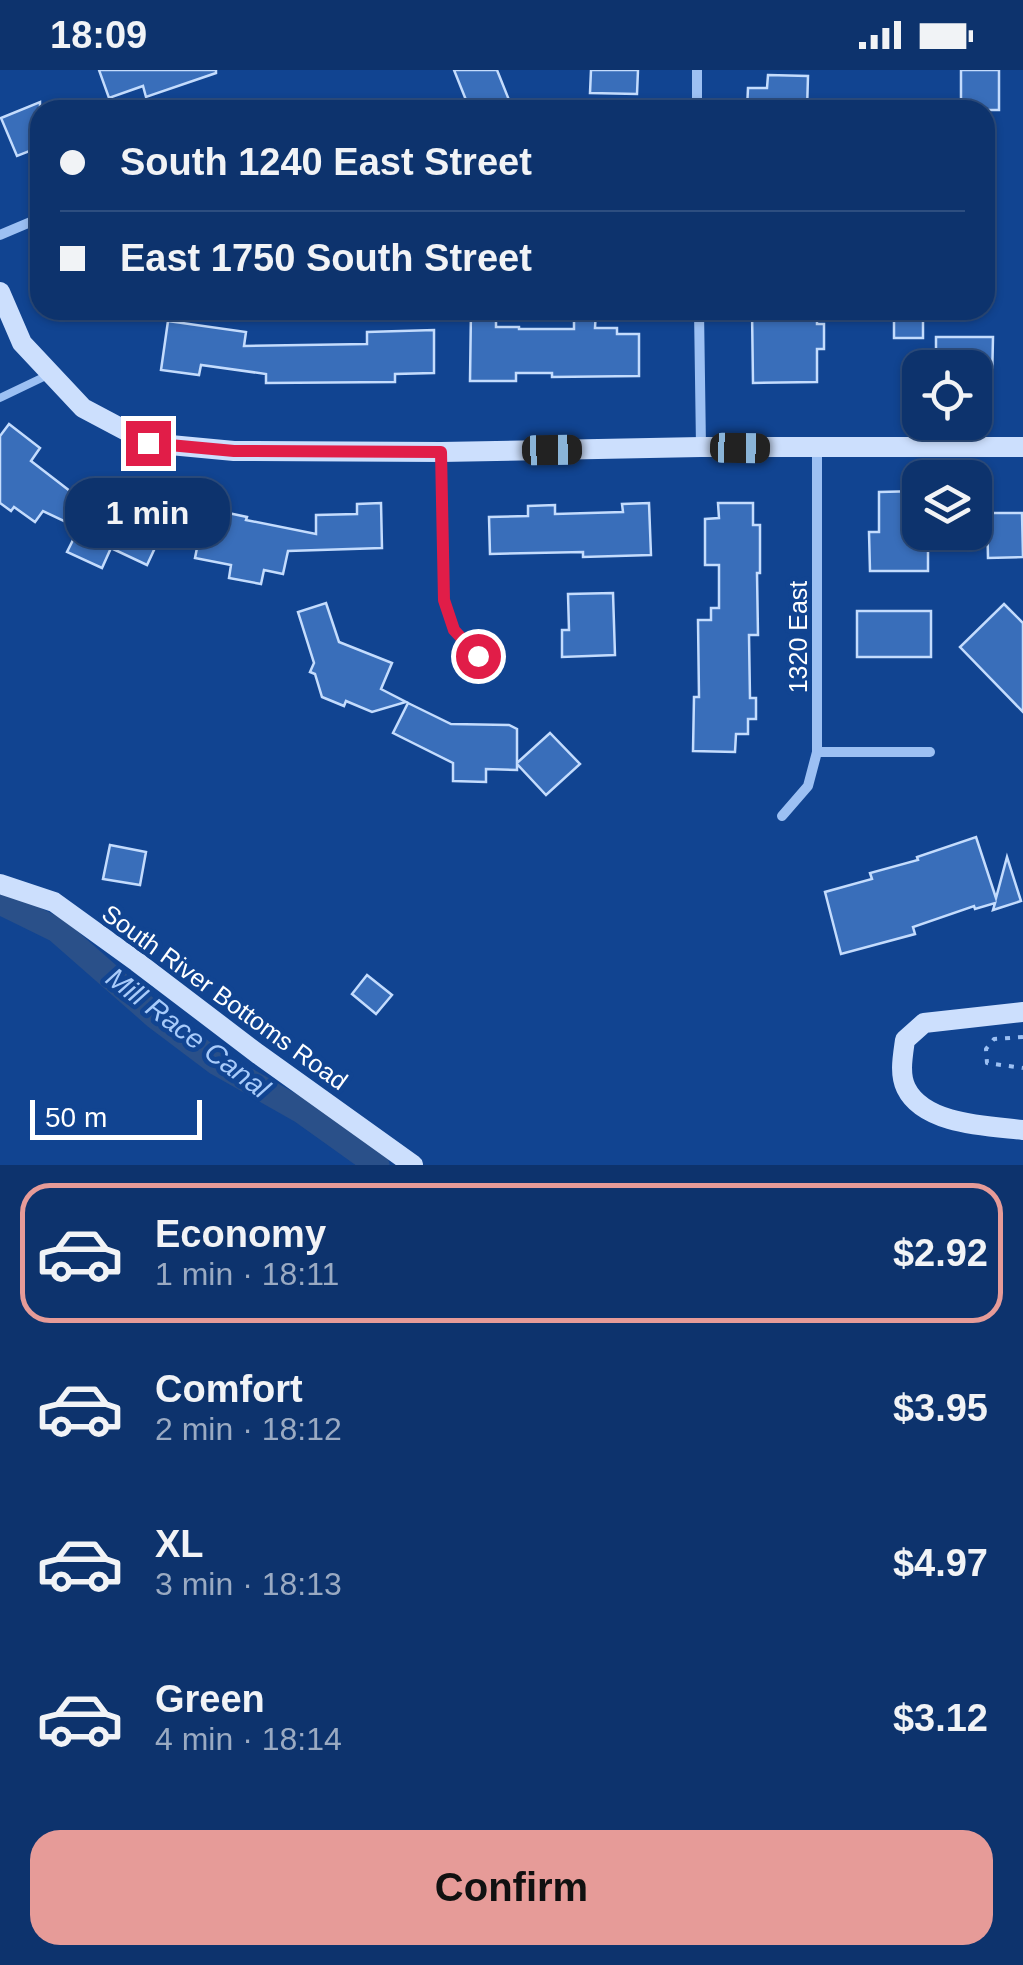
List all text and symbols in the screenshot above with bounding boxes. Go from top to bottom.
text: 18:09 [50,14,147,56]
text: South 1240 East Street [120,141,532,183]
text: East 1750 South Street [120,237,532,279]
map controls [902,350,992,550]
button: locate [902,350,992,440]
route end [126,421,171,466]
car [710,432,770,464]
car [522,434,582,466]
button: layers [902,460,992,550]
callout: 1 min [66,478,230,548]
text: 1 min [106,495,189,531]
street label: 1320 East [784,581,812,693]
route start [456,634,501,679]
street label: South River Bottoms Road [97,899,353,1095]
water label: Mill Race Canal [100,962,276,1105]
scale bar [30,1095,202,1140]
text: 50 m [45,1102,107,1133]
icon: car [35,1208,125,1298]
text: Economy [155,1213,326,1255]
text: $2.92 [893,1232,988,1274]
text: 1 min · 18:11 [155,1256,339,1292]
icon: car [35,1363,125,1453]
text: Comfort [155,1368,303,1410]
text: $3.95 [893,1387,988,1429]
text: 2 min · 18:12 [155,1411,342,1447]
icon: car [35,1518,125,1608]
text: XL [155,1523,204,1565]
text: $4.97 [893,1542,988,1584]
text: 3 min · 18:13 [155,1566,342,1602]
icon: car [35,1673,125,1763]
text: Green [155,1678,265,1720]
text: $3.12 [893,1697,988,1739]
text: 4 min · 18:14 [155,1721,342,1757]
button: Confirm [30,1830,993,1945]

